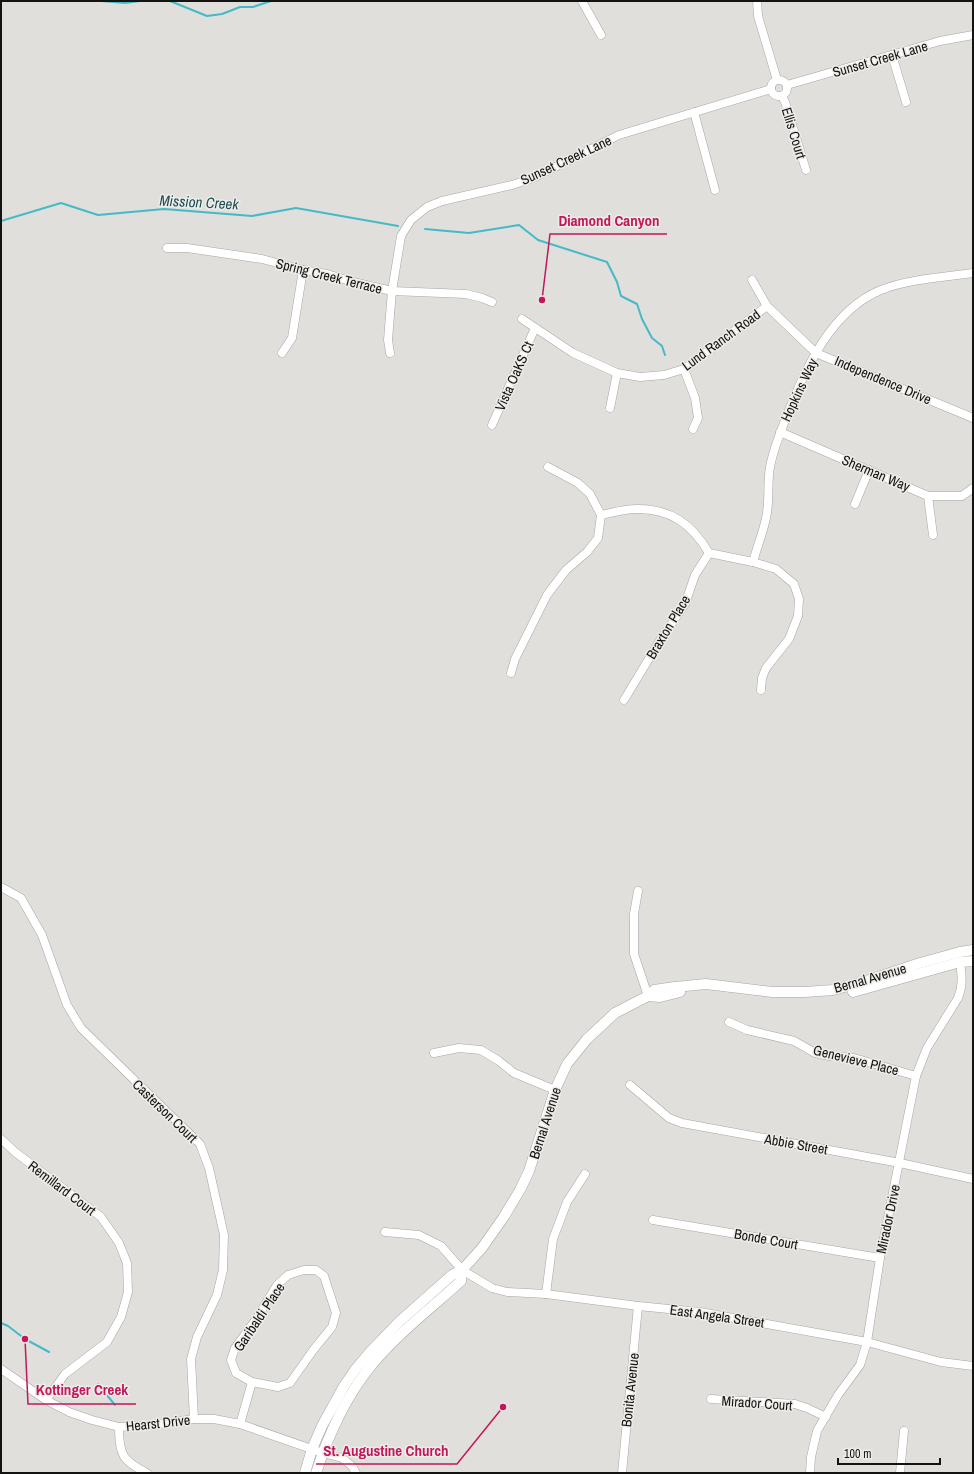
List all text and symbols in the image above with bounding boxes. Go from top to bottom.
street label: Sunset Creek Lane [830,37,930,81]
street label: Ellis Court [778,105,810,161]
street label: Sunset Creek Lane [518,131,614,189]
water label: Mission Creek [159,189,240,215]
callout: Diamond Canyon [550,207,667,234]
text: Diamond Canyon [558,210,660,231]
street label: Spring Creek Terrace [274,254,384,298]
street label: Lund Ranch Road [678,306,764,374]
street label: Vista OaKS Ct [491,338,537,414]
street label: Independence Drive [832,352,934,408]
street label: Hopkins Way [777,355,822,425]
street label: Sherman Way [839,451,913,496]
street label: Braxton Place [642,592,694,662]
street label: Bernal Avenue [832,959,908,997]
street label: Genevieve Place [811,1041,901,1079]
street label: Casterson Court [129,1075,201,1147]
street label: Bernal Avenue [525,1085,565,1161]
street label: Abbie Street [762,1129,829,1158]
street label: Remillard Court [24,1157,100,1219]
street label: Mirador Drive [872,1183,904,1255]
street label: Bonde Court [733,1225,799,1253]
street label: Garibaldi Place [229,1279,289,1355]
street label: East Angela Street [669,1300,765,1332]
street label: Bonita Avenue [617,1352,643,1428]
callout: Kottinger Creek [28,1377,136,1404]
text: Kottinger Creek [36,1379,128,1400]
street label: Mirador Court [721,1392,793,1414]
street label: Hearst Drive [125,1411,191,1435]
callout: St. Augustine Church [316,1437,457,1464]
text: St. Augustine Church [323,1440,449,1461]
scale bar [838,1440,940,1466]
text: 100 m [844,1446,871,1462]

